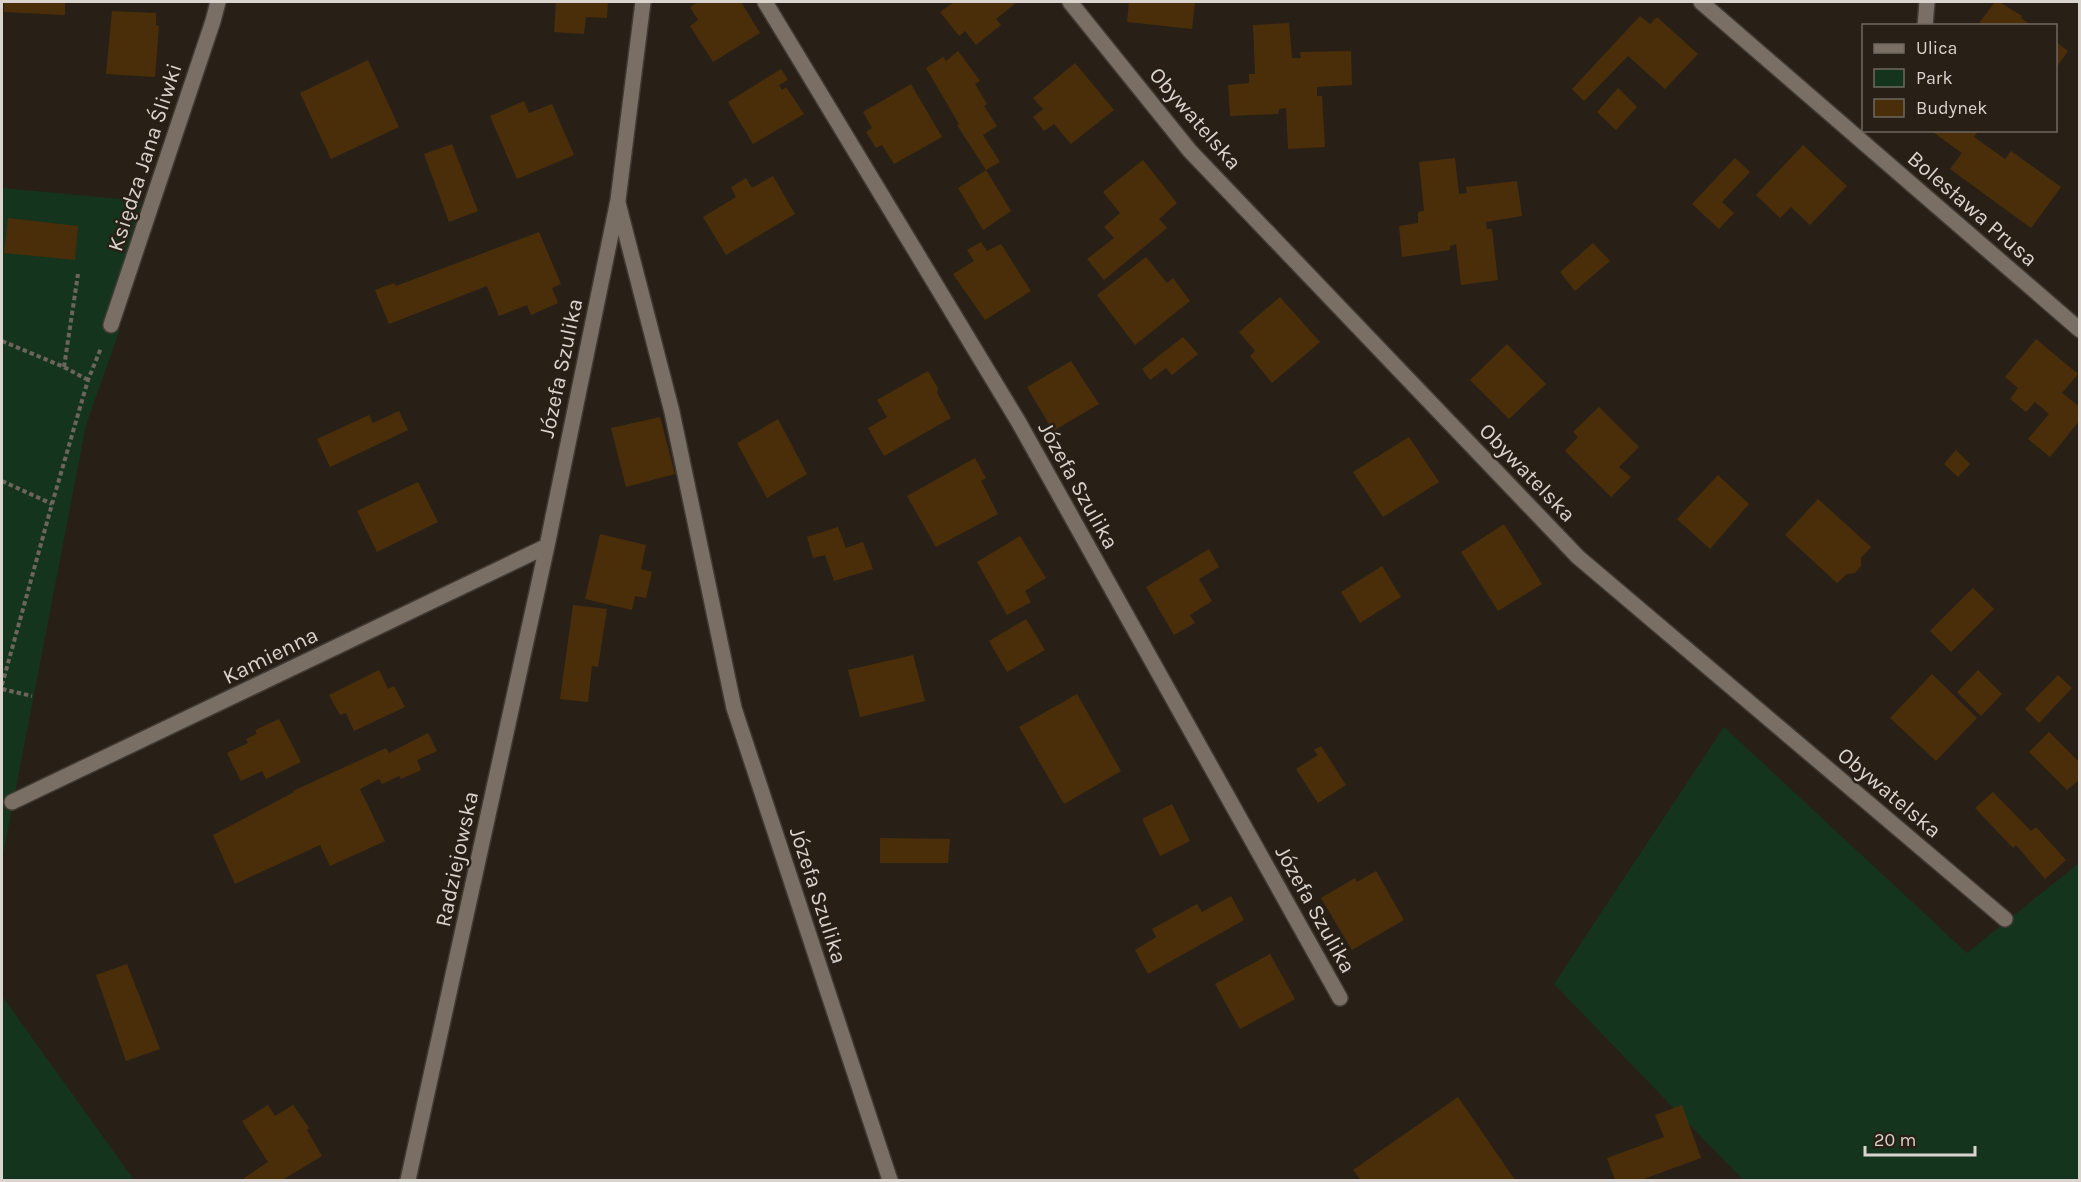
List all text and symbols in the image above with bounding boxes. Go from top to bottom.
legend [1862,24,2057,132]
text: Ulica [1916,37,1957,59]
street label: Księdza Jana Śliwki [101,60,188,255]
street label: Obywatelska [1144,62,1247,175]
text: Park [1916,67,1953,89]
text: Budynek [1916,97,1987,119]
street label: Bolesława Prusa [1902,145,2043,272]
street label: Józefa Szulika [534,296,588,440]
street label: Józefa Szulika [1032,417,1124,554]
street label: Obywatelska [1474,418,1581,528]
street label: Kamienna [219,622,322,690]
street label: Obywatelska [1832,742,1946,844]
street label: Radziejowska [430,789,484,929]
street label: Józefa Szulika [784,824,852,967]
street label: Józefa Szulika [1269,841,1361,978]
scale bar [1865,1119,1974,1157]
text: 20 m [1874,1129,1916,1151]

